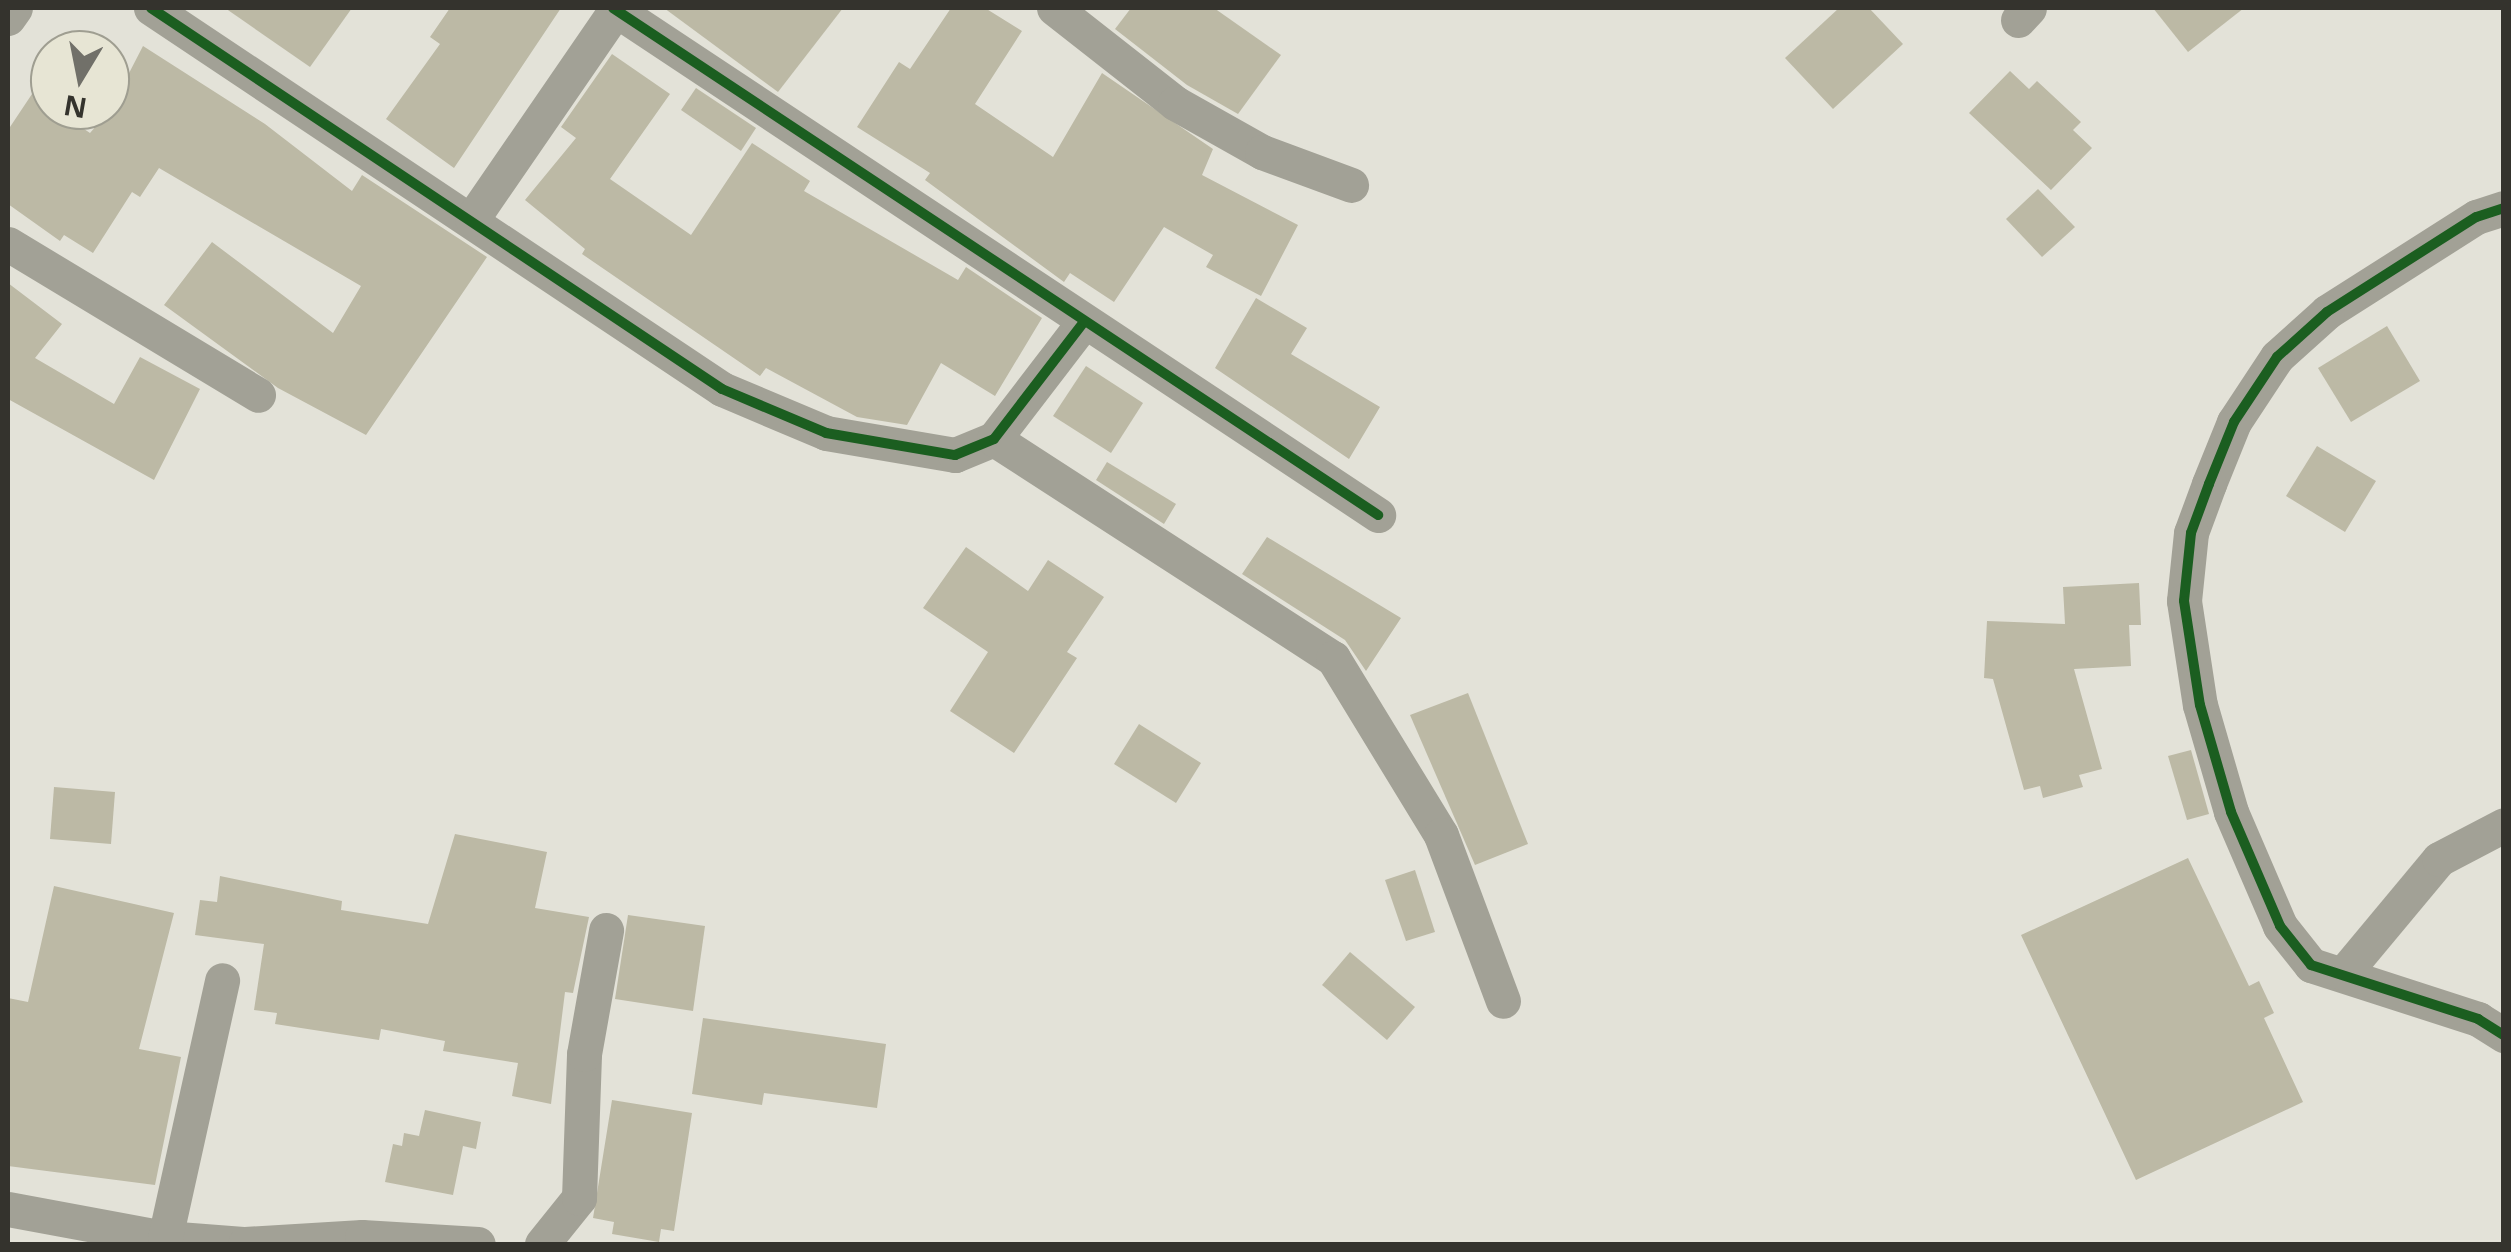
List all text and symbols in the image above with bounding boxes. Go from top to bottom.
north arrow [30,30,130,130]
text: N [61,87,90,128]

